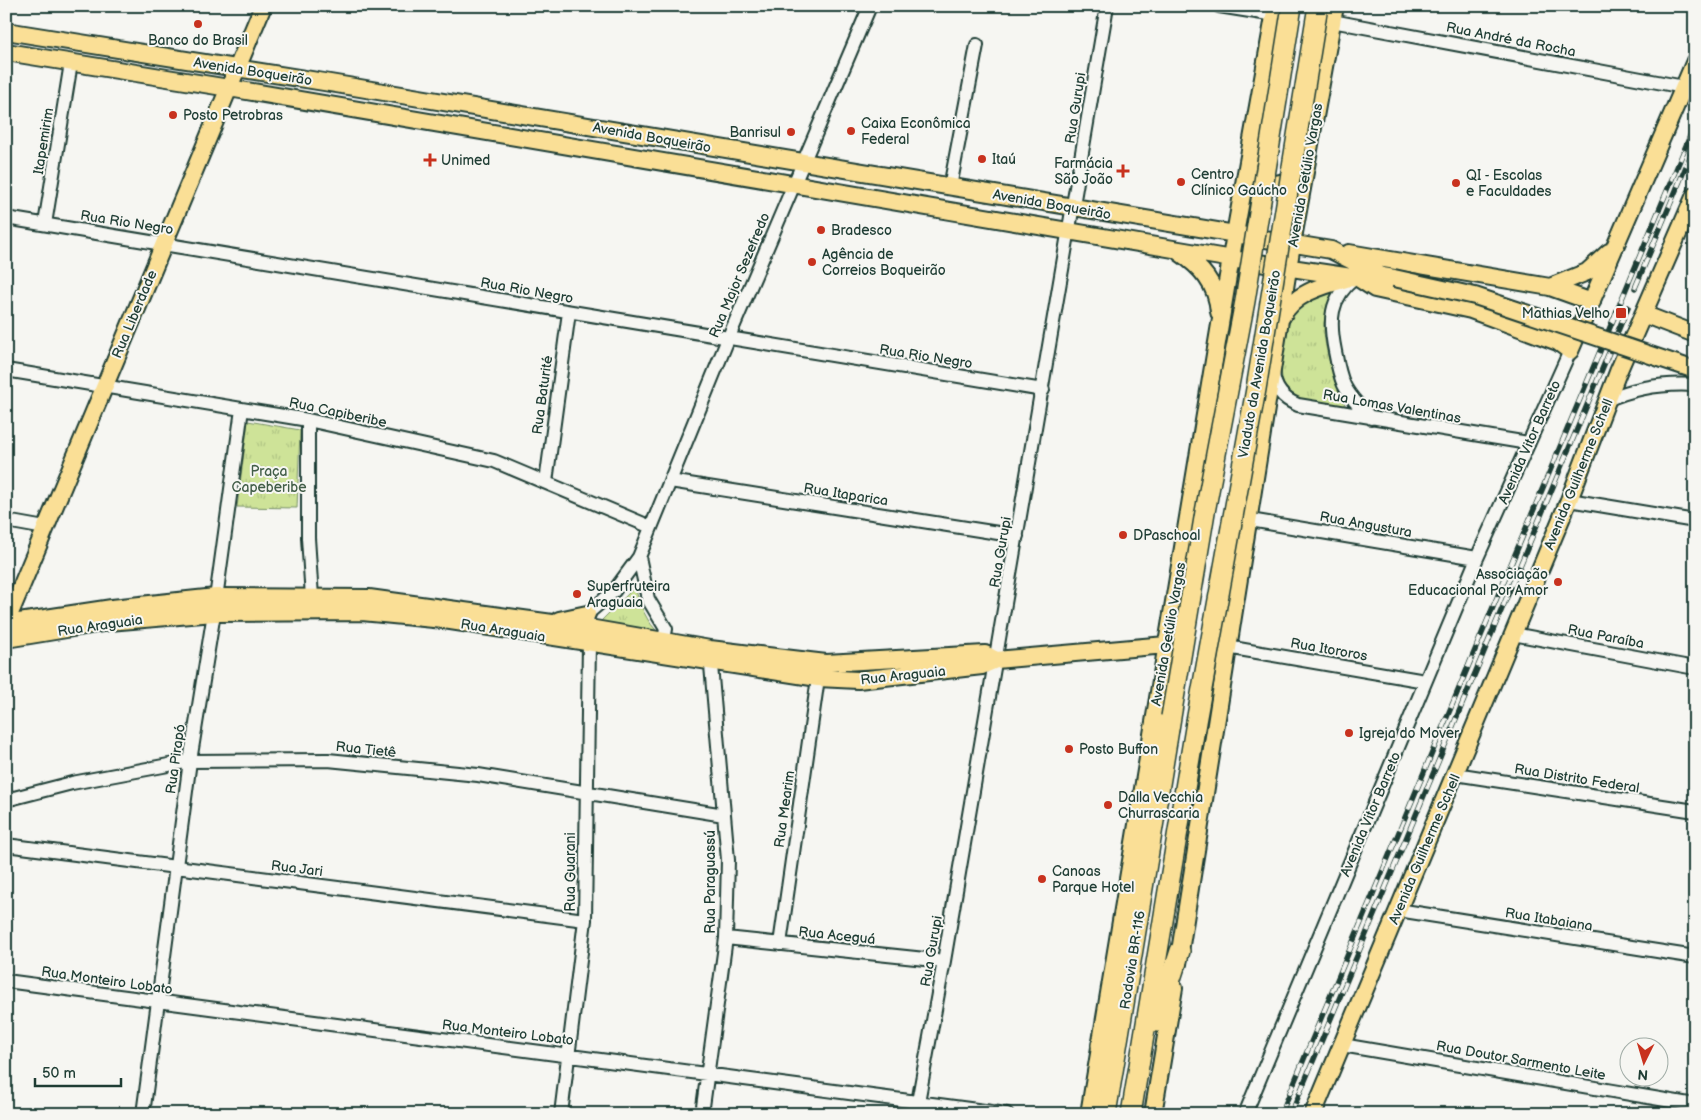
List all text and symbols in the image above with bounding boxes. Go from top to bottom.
marker: Banco do Brasil [192,18,204,30]
street label: Rua André da Rocha [1445,19,1577,60]
place label: Banco do Brasil [148,32,248,49]
street label: Avenida Boqueirão [192,54,313,89]
street label: Rua Gurupi [1061,71,1090,145]
street label: Avenida Getúlio Vargas [1284,102,1327,248]
street label: Itapemirim [30,106,57,176]
place label: Posto Petrobras [183,107,283,124]
marker: Posto Petrobras [167,109,179,121]
place label: Caixa Econômica Federal [861,115,971,148]
street label: Avenida Boqueirão [591,119,712,156]
place label: Banrisul [729,124,781,141]
marker: Caixa Econômica Federal [845,125,857,137]
marker: Banrisul [785,126,797,138]
place label: Itaú [992,151,1016,168]
place label: Unimed [441,152,490,169]
marker: Unimed [423,153,437,167]
marker: Itaú [976,153,988,165]
place label: Farmácia São João [1054,155,1113,188]
marker: Farmácia São João [1117,165,1129,177]
place label: Centro Clínico Gaúcho [1191,166,1287,199]
place label: QI - Escolas e Faculdades [1466,167,1551,200]
marker: Centro Clínico Gaúcho [1175,176,1187,188]
marker: QI - Escolas e Faculdades [1450,177,1462,189]
street label: Avenida Boqueirão [991,186,1112,223]
street label: Rua Rio Negro [79,207,175,238]
street label: Rua Major Sezefredo [705,210,774,340]
place label: Bradesco [831,222,892,239]
marker: Bradesco [815,224,827,236]
place label: Agência de Correios Boqueirão [822,246,946,279]
marker: Agência de Correios Boqueirão [806,256,818,268]
street label: Rua Liberdade [108,268,161,361]
street label: Viaduto da Avenida Boqueirão [1235,269,1284,460]
street label: Rua Rio Negro [479,274,575,307]
place label: Mathias Velho [1522,305,1610,322]
marker: Mathias Velho [1614,306,1628,320]
street label: Rua Rio Negro [878,341,974,372]
street label: Rua Baturité [529,354,557,436]
street label: Avenida Vitor Barreto [1495,378,1564,507]
street label: Rua Lomas Valentinas [1322,386,1462,427]
street label: Rua Capiberibe [287,394,388,431]
street label: Avenida Guilherme Schell [1540,396,1617,552]
park label: Praça Capeberibe [232,463,307,496]
street label: Rua Itaparica [802,479,889,510]
street label: Rua Angustura [1318,508,1413,541]
street label: Rua Gurupi [986,515,1015,589]
place label: DPaschoal [1133,527,1201,544]
marker: DPaschoal [1117,529,1129,541]
street label: Avenida Getúlio Vargas [1147,561,1190,707]
place label: Associação Educacional Por Amor [1408,566,1549,599]
marker: Associação Educacional Por Amor [1552,576,1564,588]
place label: Superfruteira Araguaia [587,578,670,611]
marker: Superfruteira Araguaia [571,588,583,600]
street label: Rua Araguaia [56,611,144,640]
street label: Rua Araguaia [459,615,547,646]
street label: Rua Paraíba [1566,621,1646,652]
street label: Rua Itororos [1289,634,1369,665]
street label: Rua Araguaia [860,663,947,688]
street label: Rua Pirapó [162,723,189,795]
place label: Igreja do Mover [1359,725,1460,742]
marker: Igreja do Mover [1343,727,1355,739]
street label: Rua Tietê [335,738,398,761]
place label: Posto Buffon [1079,741,1158,758]
marker: Posto Buffon [1063,743,1075,755]
street label: Avenida Vitor Barreto [1337,749,1404,879]
street label: Rua Distrito Federal [1513,760,1641,797]
street label: Rua Mearim [771,769,798,849]
street label: Avenida Guilherme Schell [1385,772,1464,927]
place label: Dalla Vecchia Churrascaria [1118,789,1203,822]
marker: Dalla Vecchia Churrascaria [1102,799,1114,811]
street label: Rua Paraguassú [702,830,719,934]
street label: Rua Guarani [562,832,579,912]
street label: Rua Jari [270,857,324,880]
place label: Canoas Parque Hotel [1052,863,1134,896]
marker: Canoas Parque Hotel [1036,873,1048,885]
street label: Rua Itabaiana [1504,904,1594,935]
street label: Rodovia BR-116 [1116,909,1149,1011]
street label: Rua Gurupi [917,914,946,988]
street label: Rua Aceguá [798,923,876,948]
street label: Rua Monteiro Lobato [40,963,174,998]
street label: Rua Monteiro Lobato [441,1016,575,1049]
street label: Rua Doutor Sarmento Leite [1435,1037,1607,1084]
north arrow [1618,1038,1668,1088]
scale bar [35,1055,121,1087]
text: 50 m [42,1064,76,1083]
text: N [1637,1066,1649,1083]

